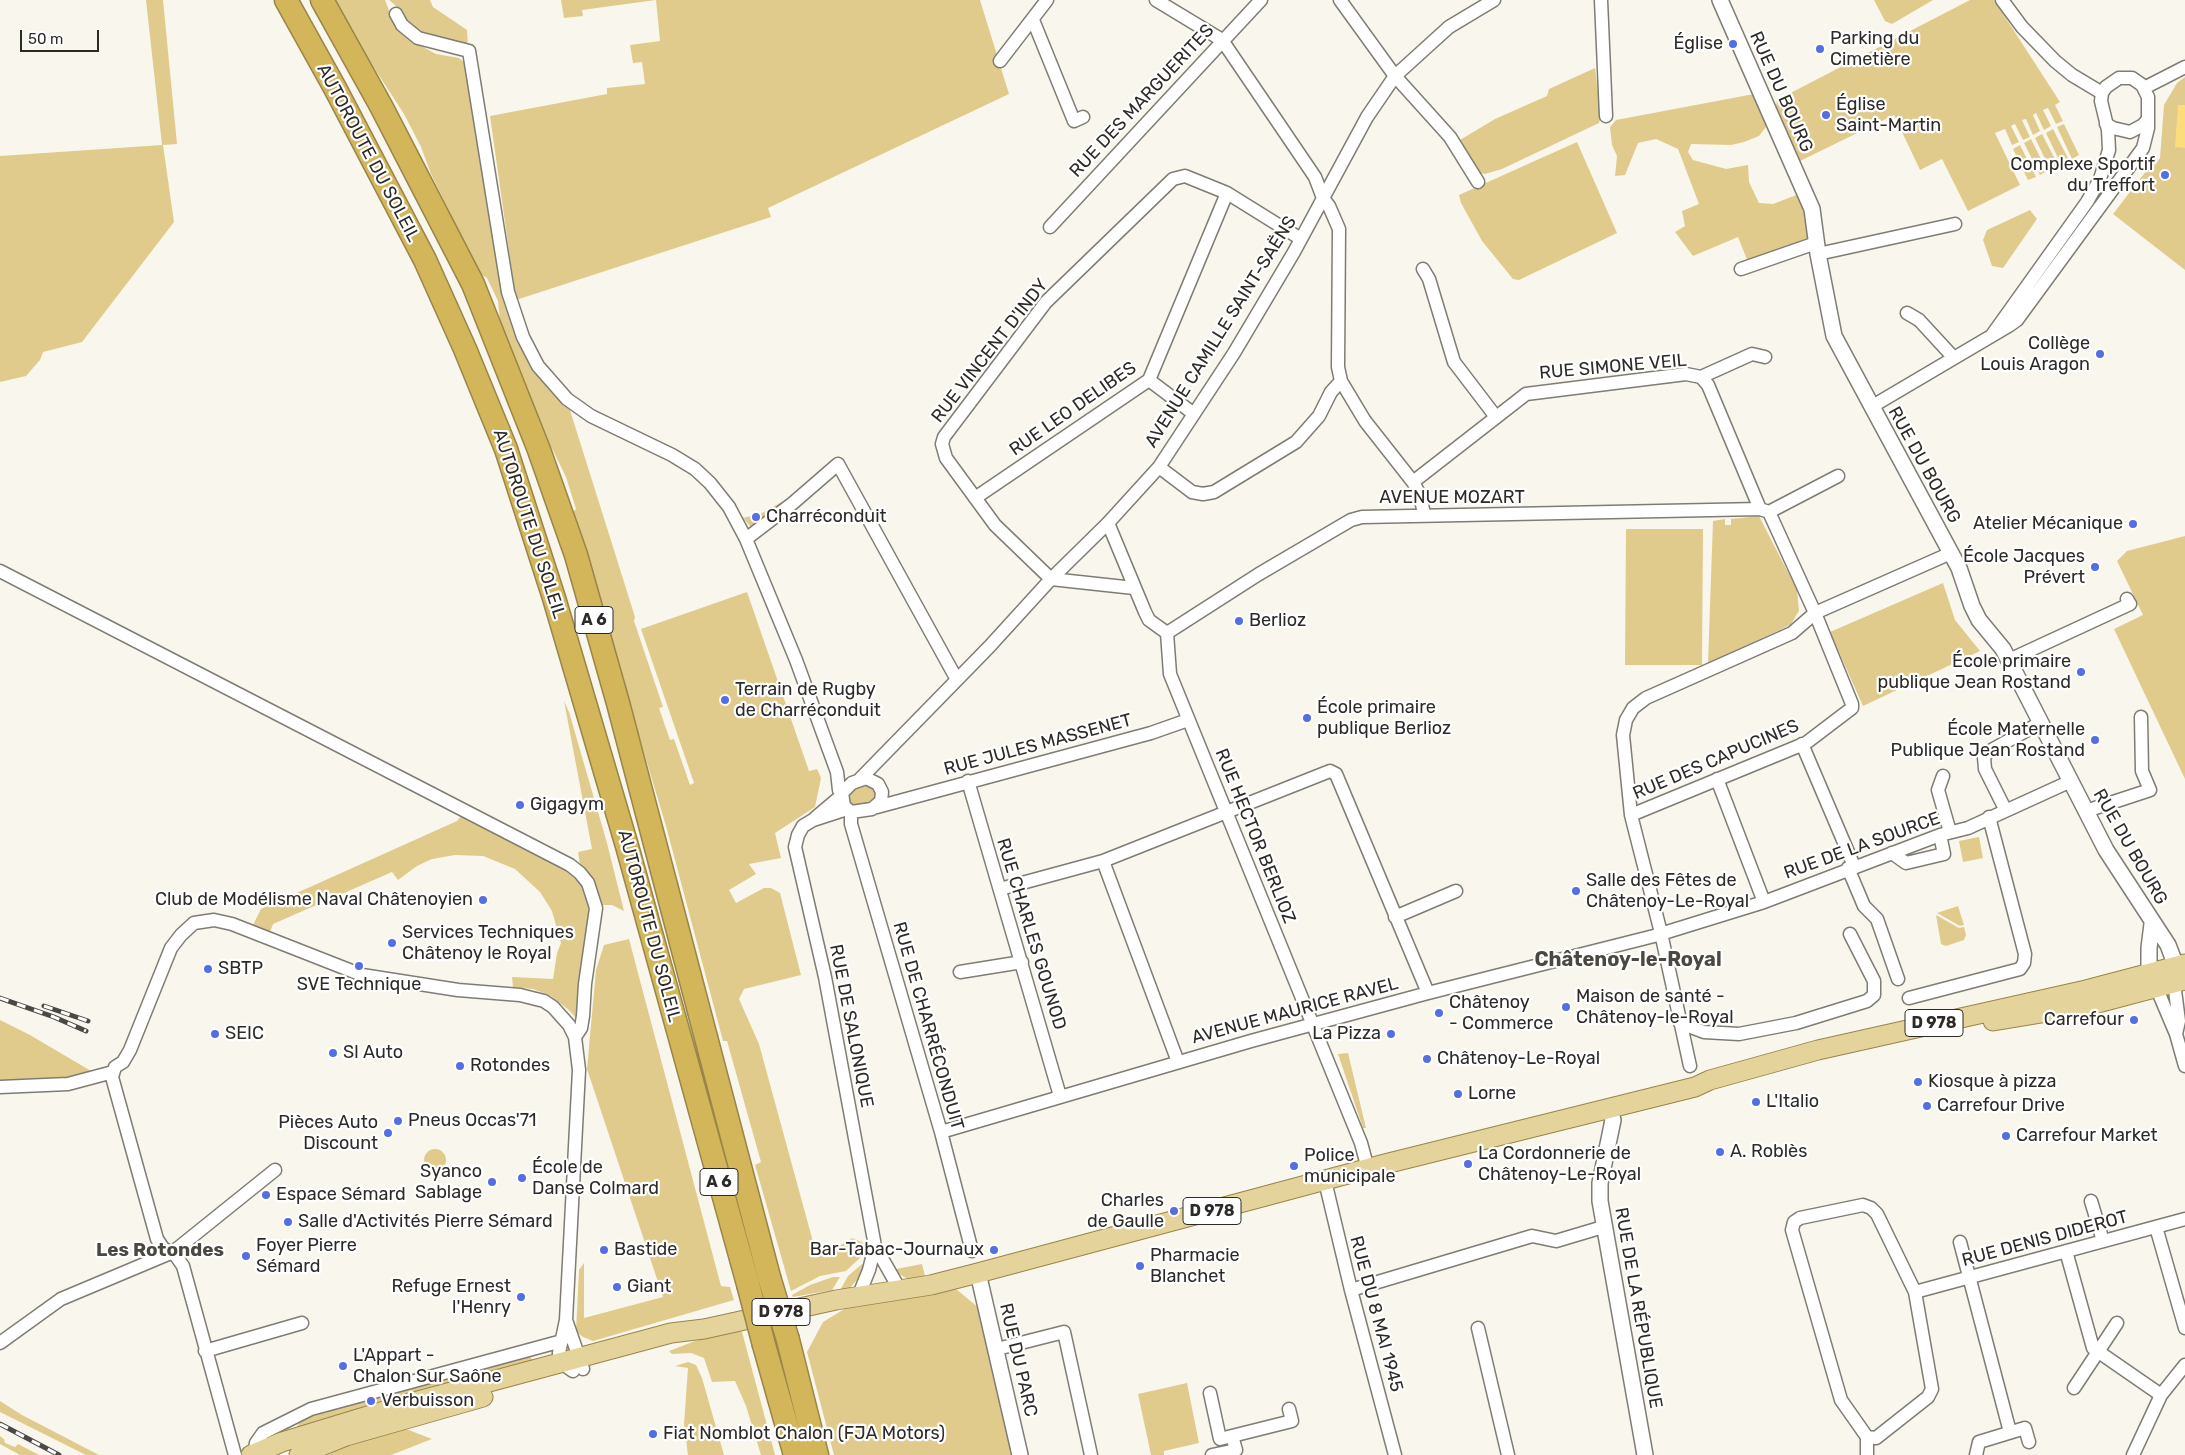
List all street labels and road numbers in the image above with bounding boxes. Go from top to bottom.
street label: RUE DES MARGUERITES [1065,20,1219,182]
street label: RUE DU BOURG [1745,28,1817,156]
street label: AUTOROUTE DU SOLEIL [312,61,424,245]
street label: AVENUE CAMILLE SAINT-SAËNS [1141,212,1301,452]
street label: RUE VINCENT D'INDY [927,275,1053,427]
street label: RUE SIMONE VEIL [1538,350,1688,384]
street label: RUE LEO DELIBES [1005,357,1141,461]
street label: RUE DU BOURG [1883,403,1965,527]
street label: AUTOROUTE DU SOLEIL [488,427,570,621]
street label: AVENUE MOZART [1379,487,1525,509]
road number: A 6 [575,606,613,634]
street label: RUE JULES MASSENET [942,709,1134,781]
street label: RUE DES CAPUCINES [1630,715,1802,805]
street label: RUE HECTOR BERLIOZ [1210,745,1300,927]
street label: RUE DU BOURG [2088,785,2172,909]
street label: RUE DE LA SOURCE [1781,808,1943,884]
street label: AUTOROUTE DU SOLEIL [613,828,685,1024]
street label: RUE CHARLES GOUNOD [992,836,1070,1032]
street label: RUE DE CHARRÉCONDUIT [888,919,968,1133]
street label: RUE DE SALONIQUE [825,943,877,1109]
street label: AVENUE MAURICE RAVEL [1189,973,1401,1049]
road number: D 978 [1905,1010,1963,1036]
road number: A 6 [700,1168,738,1196]
road number: D 978 [1183,1198,1241,1224]
street label: RUE DE LA RÉPUBLIQUE [1610,1206,1666,1410]
street label: RUE DENIS DIDEROT [1960,1206,2130,1272]
street label: RUE DU 8 MAI 1945 [1345,1234,1407,1394]
road number: D 978 [752,1298,810,1325]
street label: RUE DU PARC [994,1301,1042,1419]

